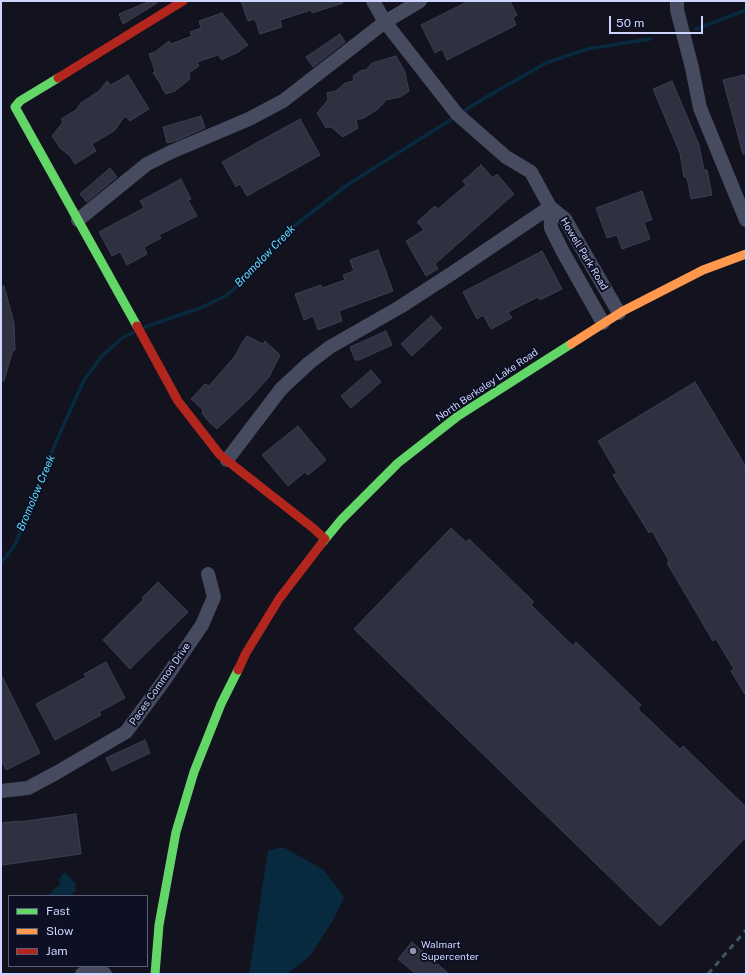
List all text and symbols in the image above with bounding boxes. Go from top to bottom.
scale bar [611,8,705,34]
text: 50 m [616,16,644,30]
street label: Howell Park Road [558,216,610,292]
water label: Bromolow Creek [232,222,298,290]
street label: North Berkeley Lake Road [434,346,540,424]
water label: Bromolow Creek [14,453,58,533]
street label: Paces Common Drive [127,640,193,728]
legend [8,895,148,967]
text: Fast [46,904,70,918]
text: Slow [46,924,73,938]
place label: Walmart Supercenter [421,939,479,962]
text: Jam [46,944,68,958]
marker: Walmart Supercenter [408,946,418,956]

